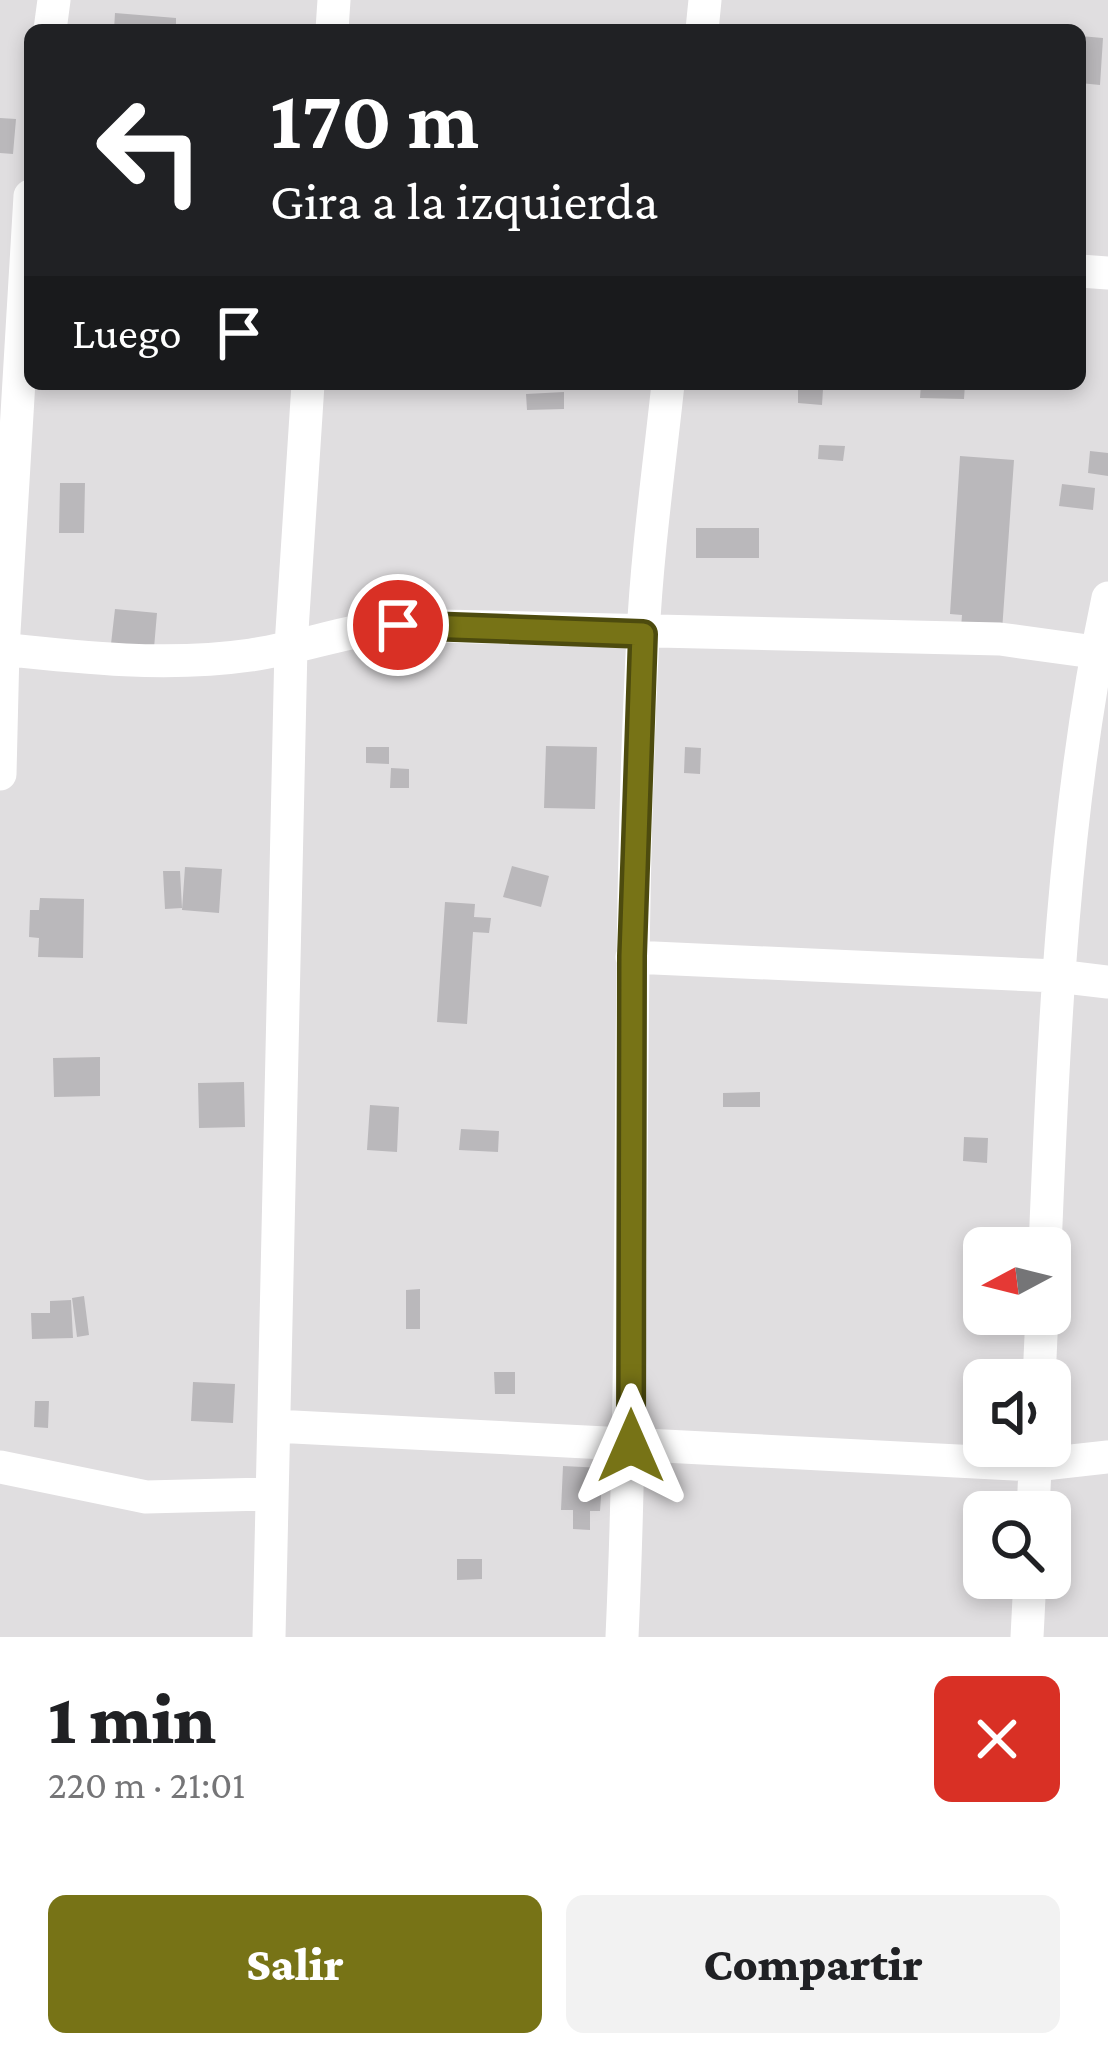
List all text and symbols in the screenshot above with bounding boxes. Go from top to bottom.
icon: left [72,72,228,228]
text: 170 m [270,73,479,166]
text: Gira a la izquierda [270,171,659,231]
icon: arrive [206,300,272,366]
text: Luego [72,308,182,358]
pin [347,574,449,676]
icon: arrive [365,592,431,658]
north arrow [963,1227,1071,1335]
map controls [963,1227,1071,1599]
button: sound [963,1359,1071,1467]
position arrow [568,1383,694,1509]
button: search [963,1491,1071,1599]
button: close [934,1676,1060,1802]
text: 1 min [48,1678,216,1758]
text: 220 m · 21:01 [48,1763,245,1806]
button: Salir [48,1895,542,2033]
button: Compartir [566,1895,1060,2033]

